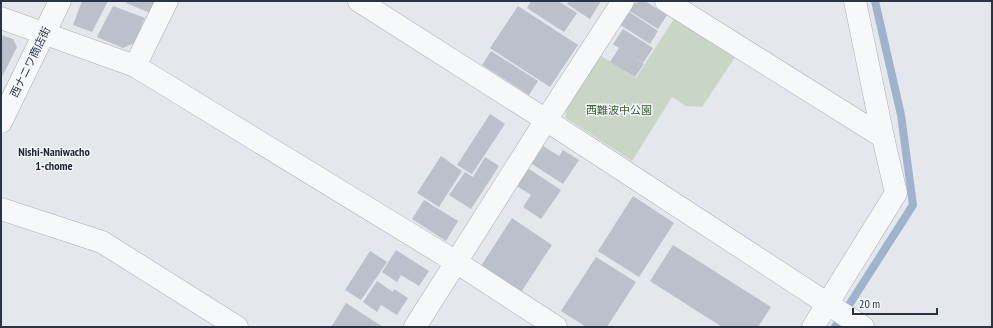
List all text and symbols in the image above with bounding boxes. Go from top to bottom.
street label: 西ナニワ商店街 [7,24,53,100]
park label: 西難波中公園 [586,103,652,117]
district label: Nishi-Naniwacho 1-chome [18,144,90,173]
scale bar [853,290,937,316]
text: 20 m [859,296,880,311]

